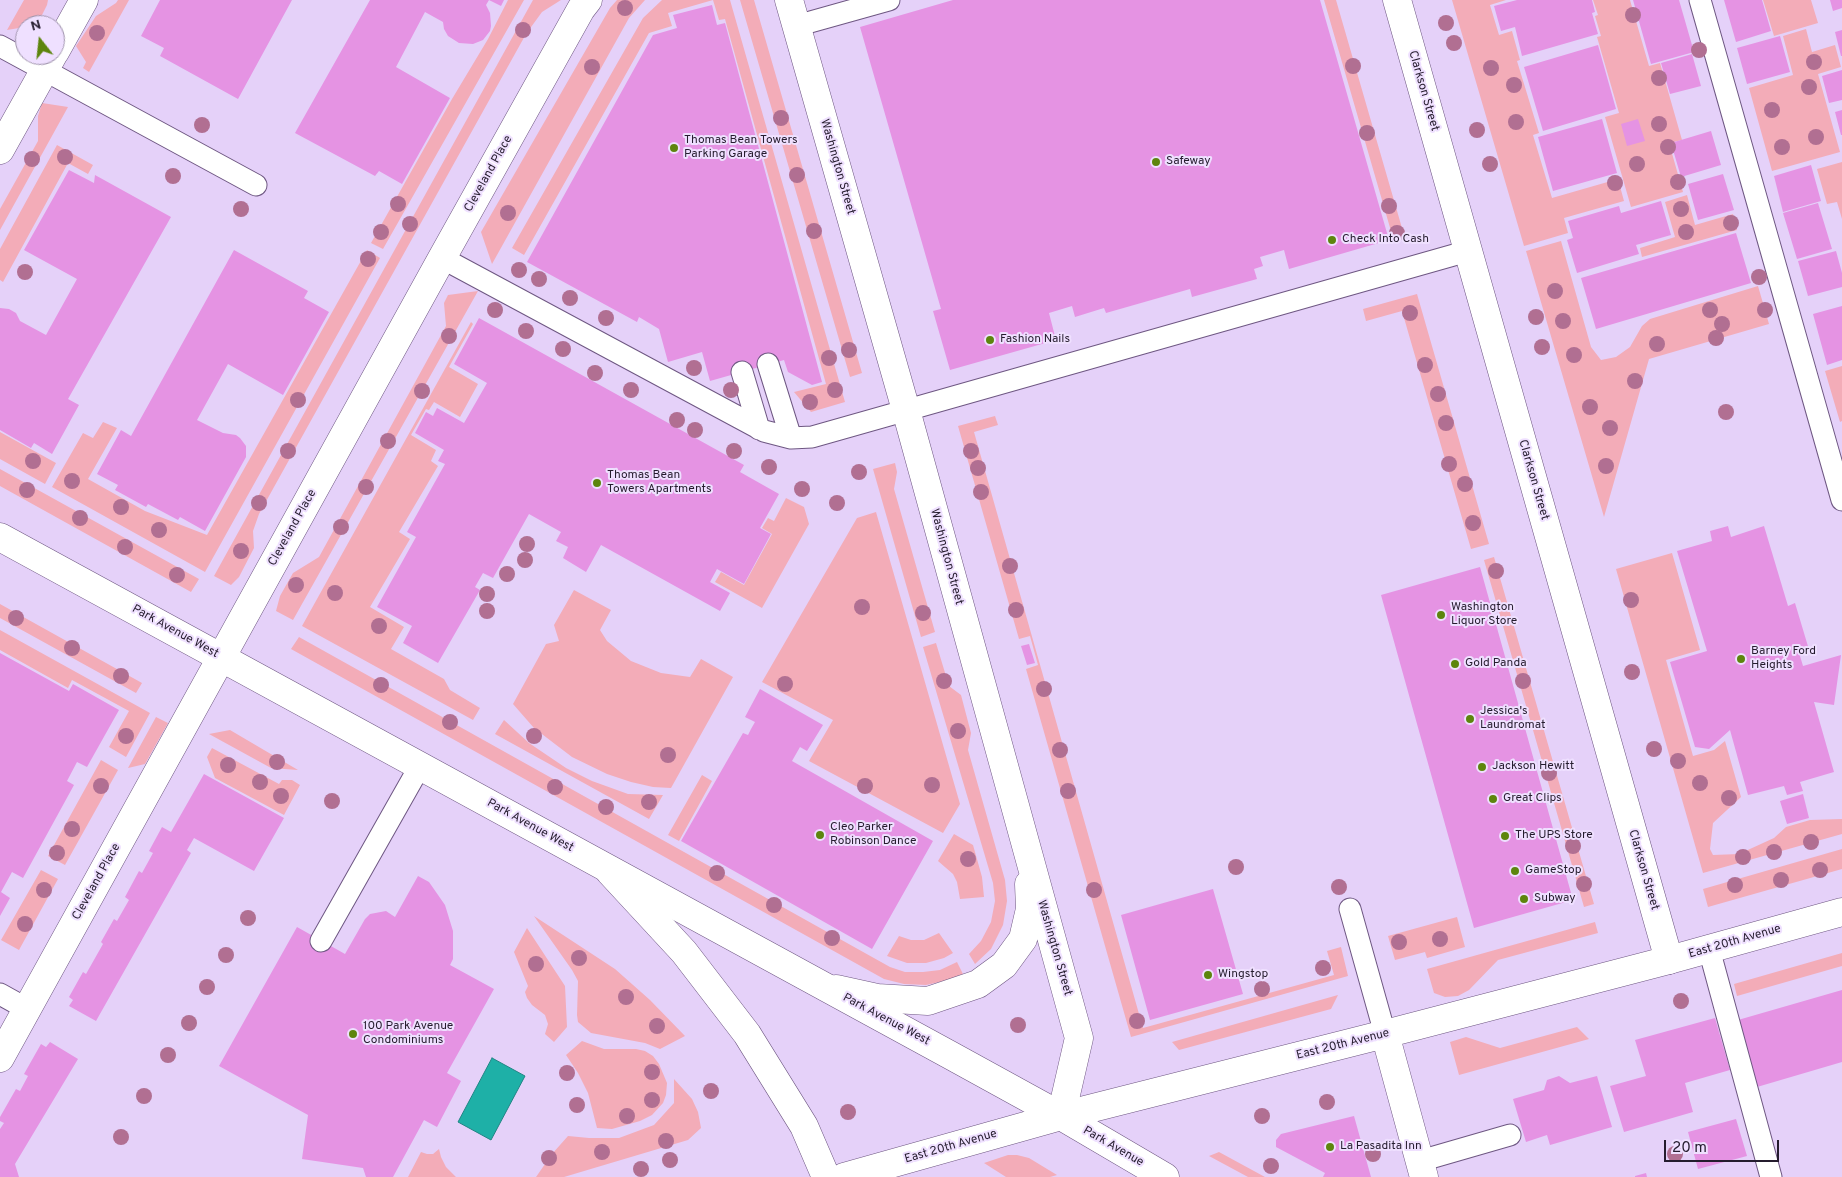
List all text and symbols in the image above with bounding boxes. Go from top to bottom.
north arrow [15,15,65,65]
text: N [29,17,43,36]
street label: Clarkson Street [1405,49,1441,133]
street label: Washington Street [816,117,858,217]
street label: Cleveland Place [462,133,516,215]
place label: Thomas Bean Towers Parking Garage [684,134,798,162]
marker: Thomas Bean Towers Parking Garage [668,142,680,154]
place label: Safeway [1166,155,1211,169]
marker: Safeway [1150,156,1162,168]
place label: Check Into Cash [1342,233,1429,247]
marker: Check Into Cash [1326,234,1338,246]
place label: Fashion Nails [1000,333,1070,347]
marker: Fashion Nails [984,334,996,346]
street label: Clarkson Street [1515,438,1551,522]
place label: Thomas Bean Towers Apartments [607,469,712,497]
marker: Thomas Bean Towers Apartments [591,477,603,489]
street label: Cleveland Place [266,487,320,569]
street label: Washington Street [926,507,966,607]
place label: Washington Liquor Store [1451,601,1517,629]
street label: Park Avenue West [129,602,221,662]
marker: Washington Liquor Store [1435,609,1447,621]
place label: Barney Ford Heights [1751,645,1816,673]
marker: Barney Ford Heights [1735,653,1747,665]
place label: Gold Panda [1465,657,1526,671]
marker: Gold Panda [1449,658,1461,670]
place label: Jessica's Laundromat [1480,705,1545,733]
marker: Jessica's Laundromat [1464,713,1476,725]
place label: Jackson Hewitt [1492,760,1574,774]
marker: Jackson Hewitt [1476,761,1488,773]
place label: Great Clips [1503,792,1562,806]
marker: Great Clips [1487,793,1499,805]
street label: Park Avenue West [484,796,576,856]
place label: Cleo Parker Robinson Dance [830,821,917,849]
street label: Clarkson Street [1625,828,1661,912]
marker: Cleo Parker Robinson Dance [814,829,826,841]
place label: The UPS Store [1515,829,1593,843]
marker: The UPS Store [1499,830,1511,842]
street label: Cleveland Place [70,841,124,923]
place label: GameStop [1525,864,1581,878]
marker: GameStop [1509,865,1521,877]
place label: Subway [1534,892,1576,906]
marker: Subway [1518,893,1530,905]
street label: Washington Street [1033,898,1075,998]
street label: East 20th Avenue [1687,922,1783,962]
place label: Wingstop [1218,968,1268,982]
marker: Wingstop [1202,969,1214,981]
street label: Park Avenue West [840,991,932,1049]
place label: 100 Park Avenue Condominiums [363,1020,453,1048]
street label: East 20th Avenue [1295,1026,1391,1064]
marker: 100 Park Avenue Condominiums [347,1028,359,1040]
street label: Park Avenue [1080,1124,1146,1170]
street label: East 20th Avenue [903,1127,999,1167]
scale bar [1667,1130,1782,1162]
text: 20 m [1672,1139,1707,1158]
place label: La Pasadita Inn [1340,1140,1422,1154]
marker: La Pasadita Inn [1324,1141,1336,1153]

